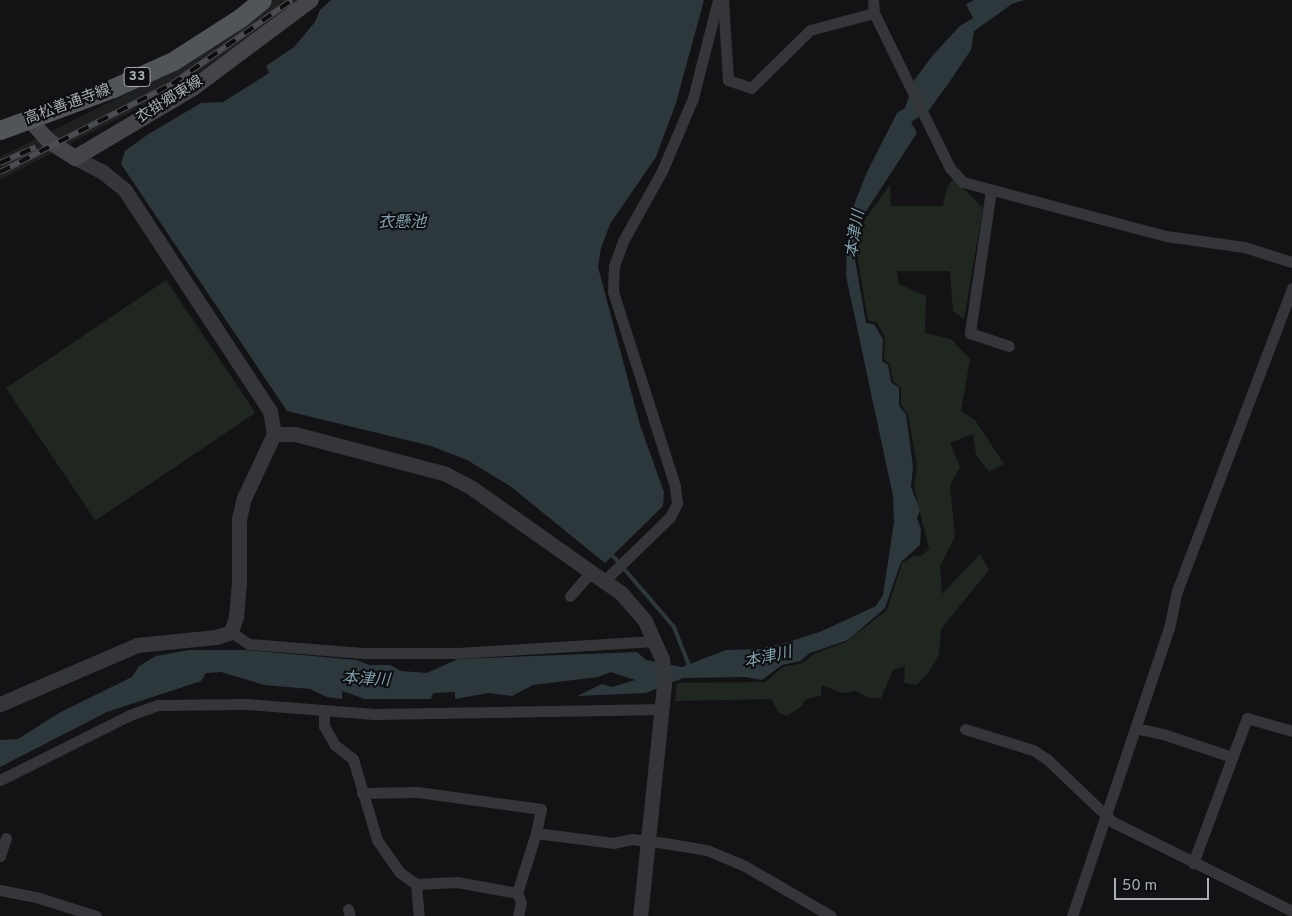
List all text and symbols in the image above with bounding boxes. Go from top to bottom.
road number: 33 [123,66,151,88]
street label: 衣掛郷東線 [133,72,207,128]
street label: 高松善通寺線 [23,81,113,129]
water label: 本津川 [843,209,869,259]
water label: 衣懸池 [378,213,426,233]
water label: 本津川 [742,643,794,673]
water label: 本津川 [342,669,390,691]
scale bar [1117,868,1212,900]
text: 50 m [1122,877,1157,896]

